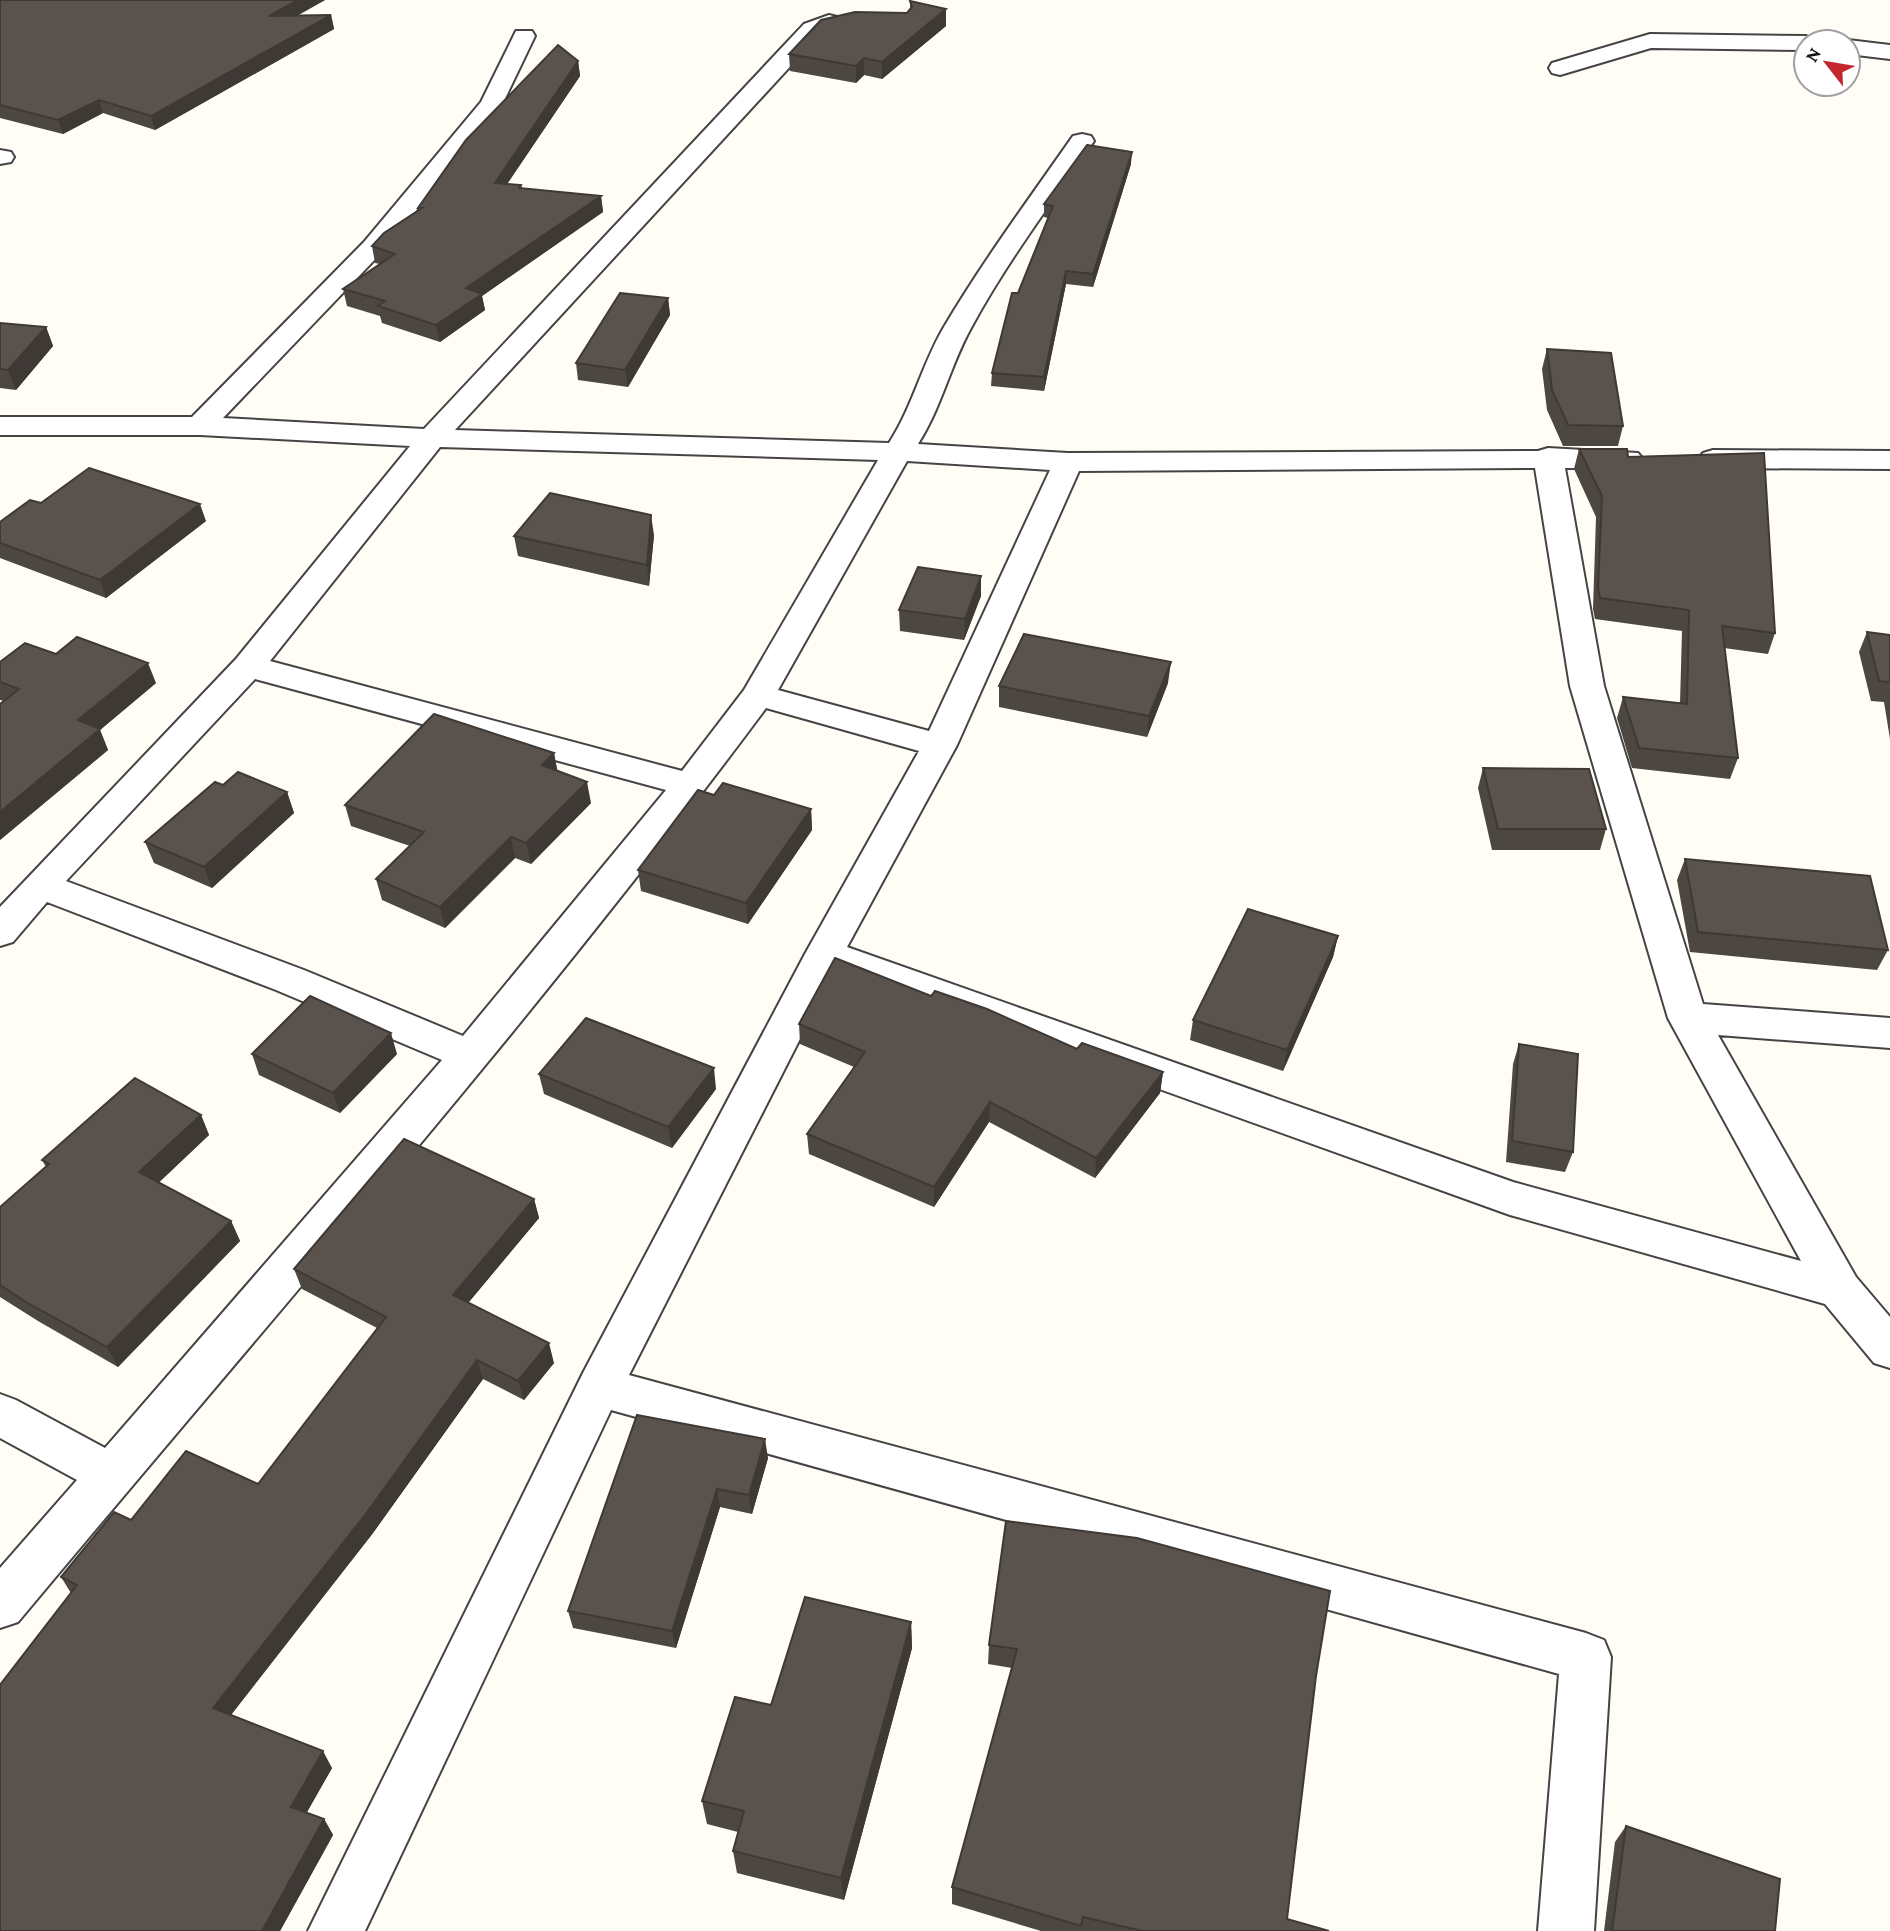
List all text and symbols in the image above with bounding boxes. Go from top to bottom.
north arrow [1792,28,1862,98]
text: N [1801,44,1825,65]

